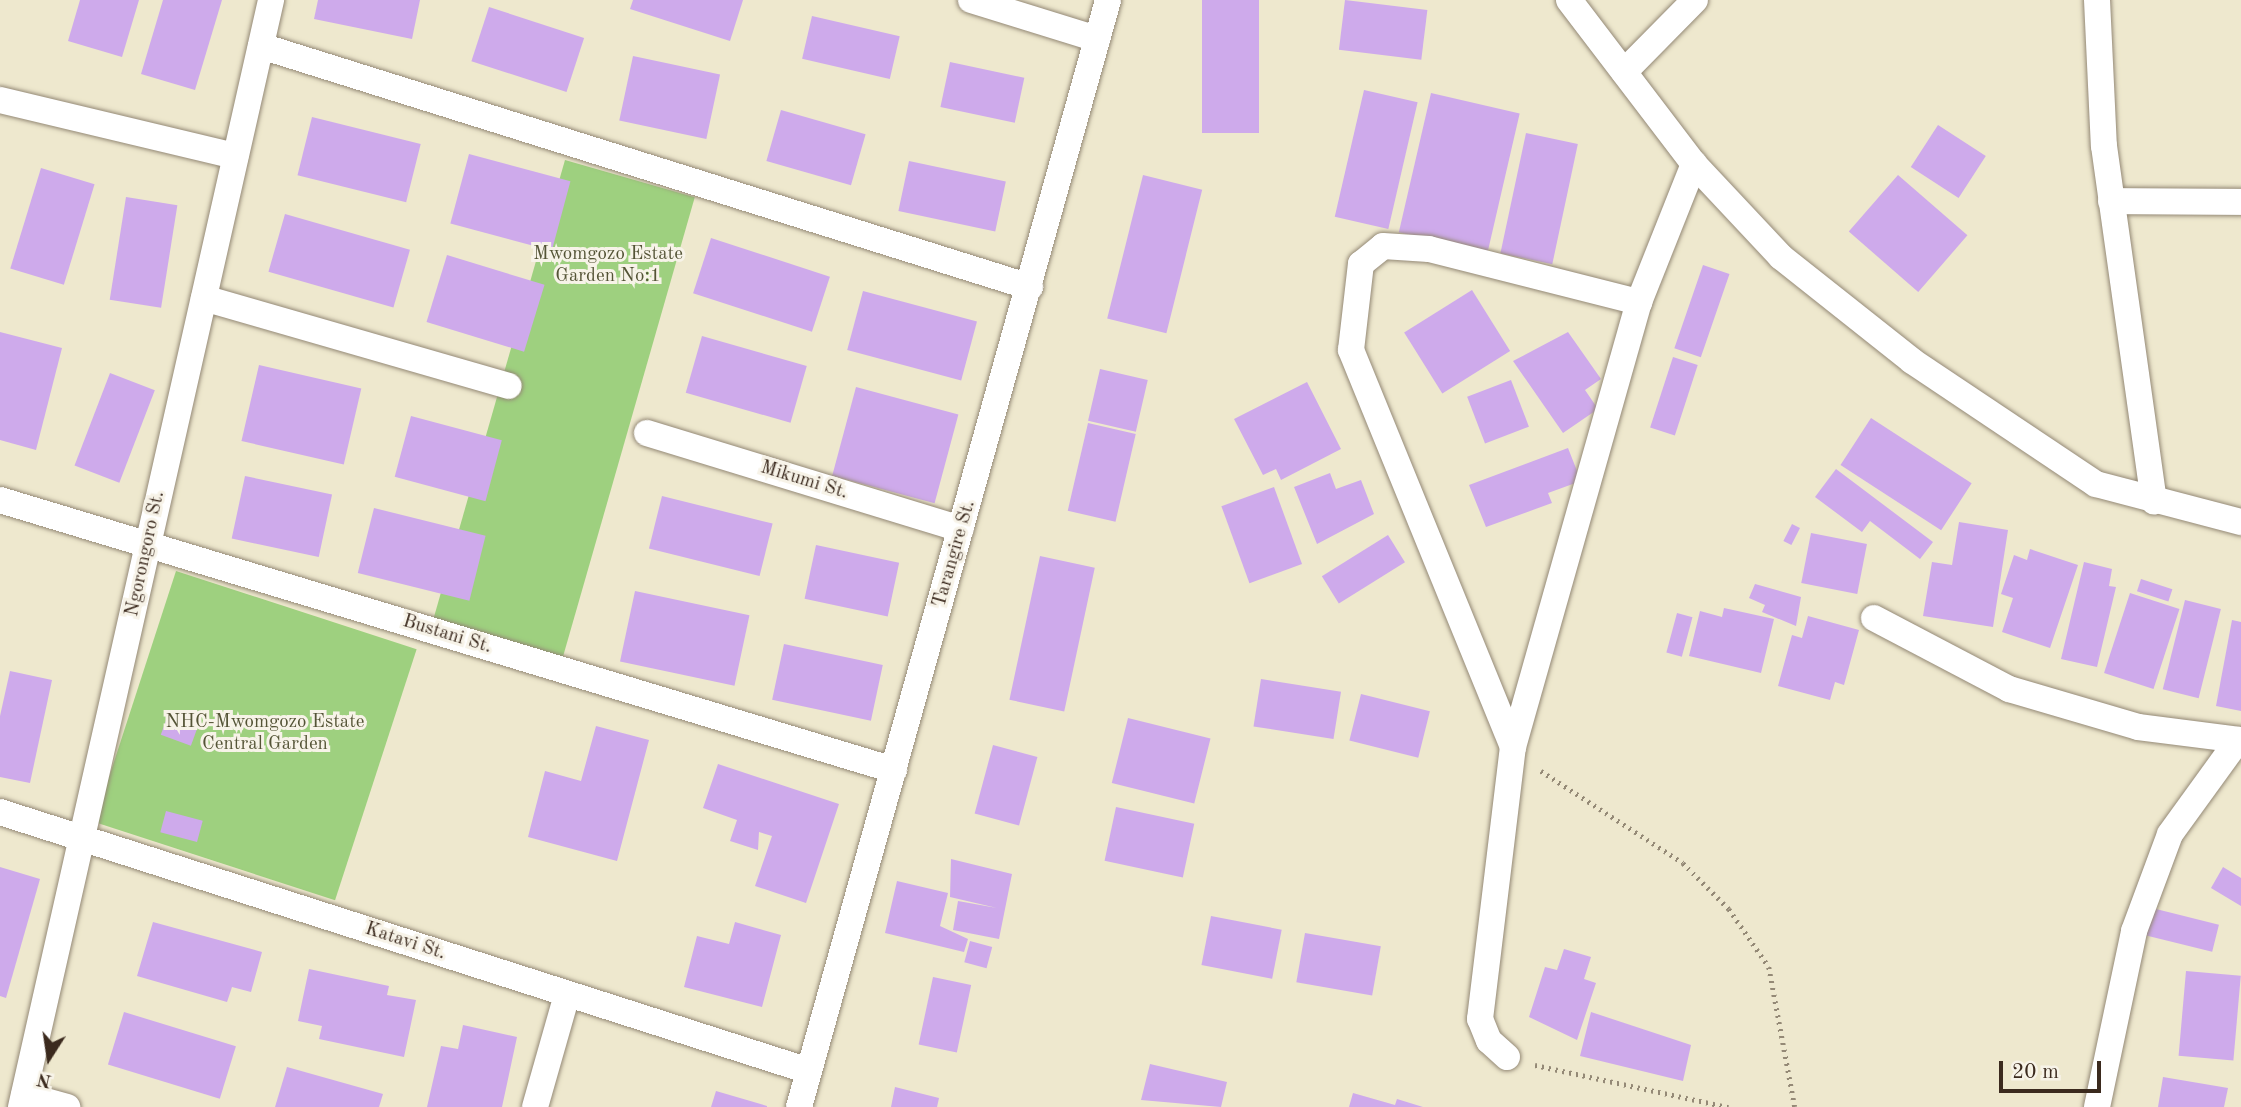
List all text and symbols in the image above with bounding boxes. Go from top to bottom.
park label: Mwomgozo Estate Garden No:1 [533,244,683,288]
street label: Mikumi St. [757,457,851,505]
street label: Ngorongoro St. [122,489,170,619]
street label: Tarangire St. [929,498,981,610]
street label: Bustani St. [400,611,494,659]
park label: NHC-Mwomgozo Estate Central Garden [165,712,365,756]
street label: Katavi St. [362,918,448,966]
north arrow [14,1023,84,1093]
scale bar [2003,1048,2104,1092]
text: 20 m [2012,1062,2059,1083]
text: N [35,1068,54,1090]

